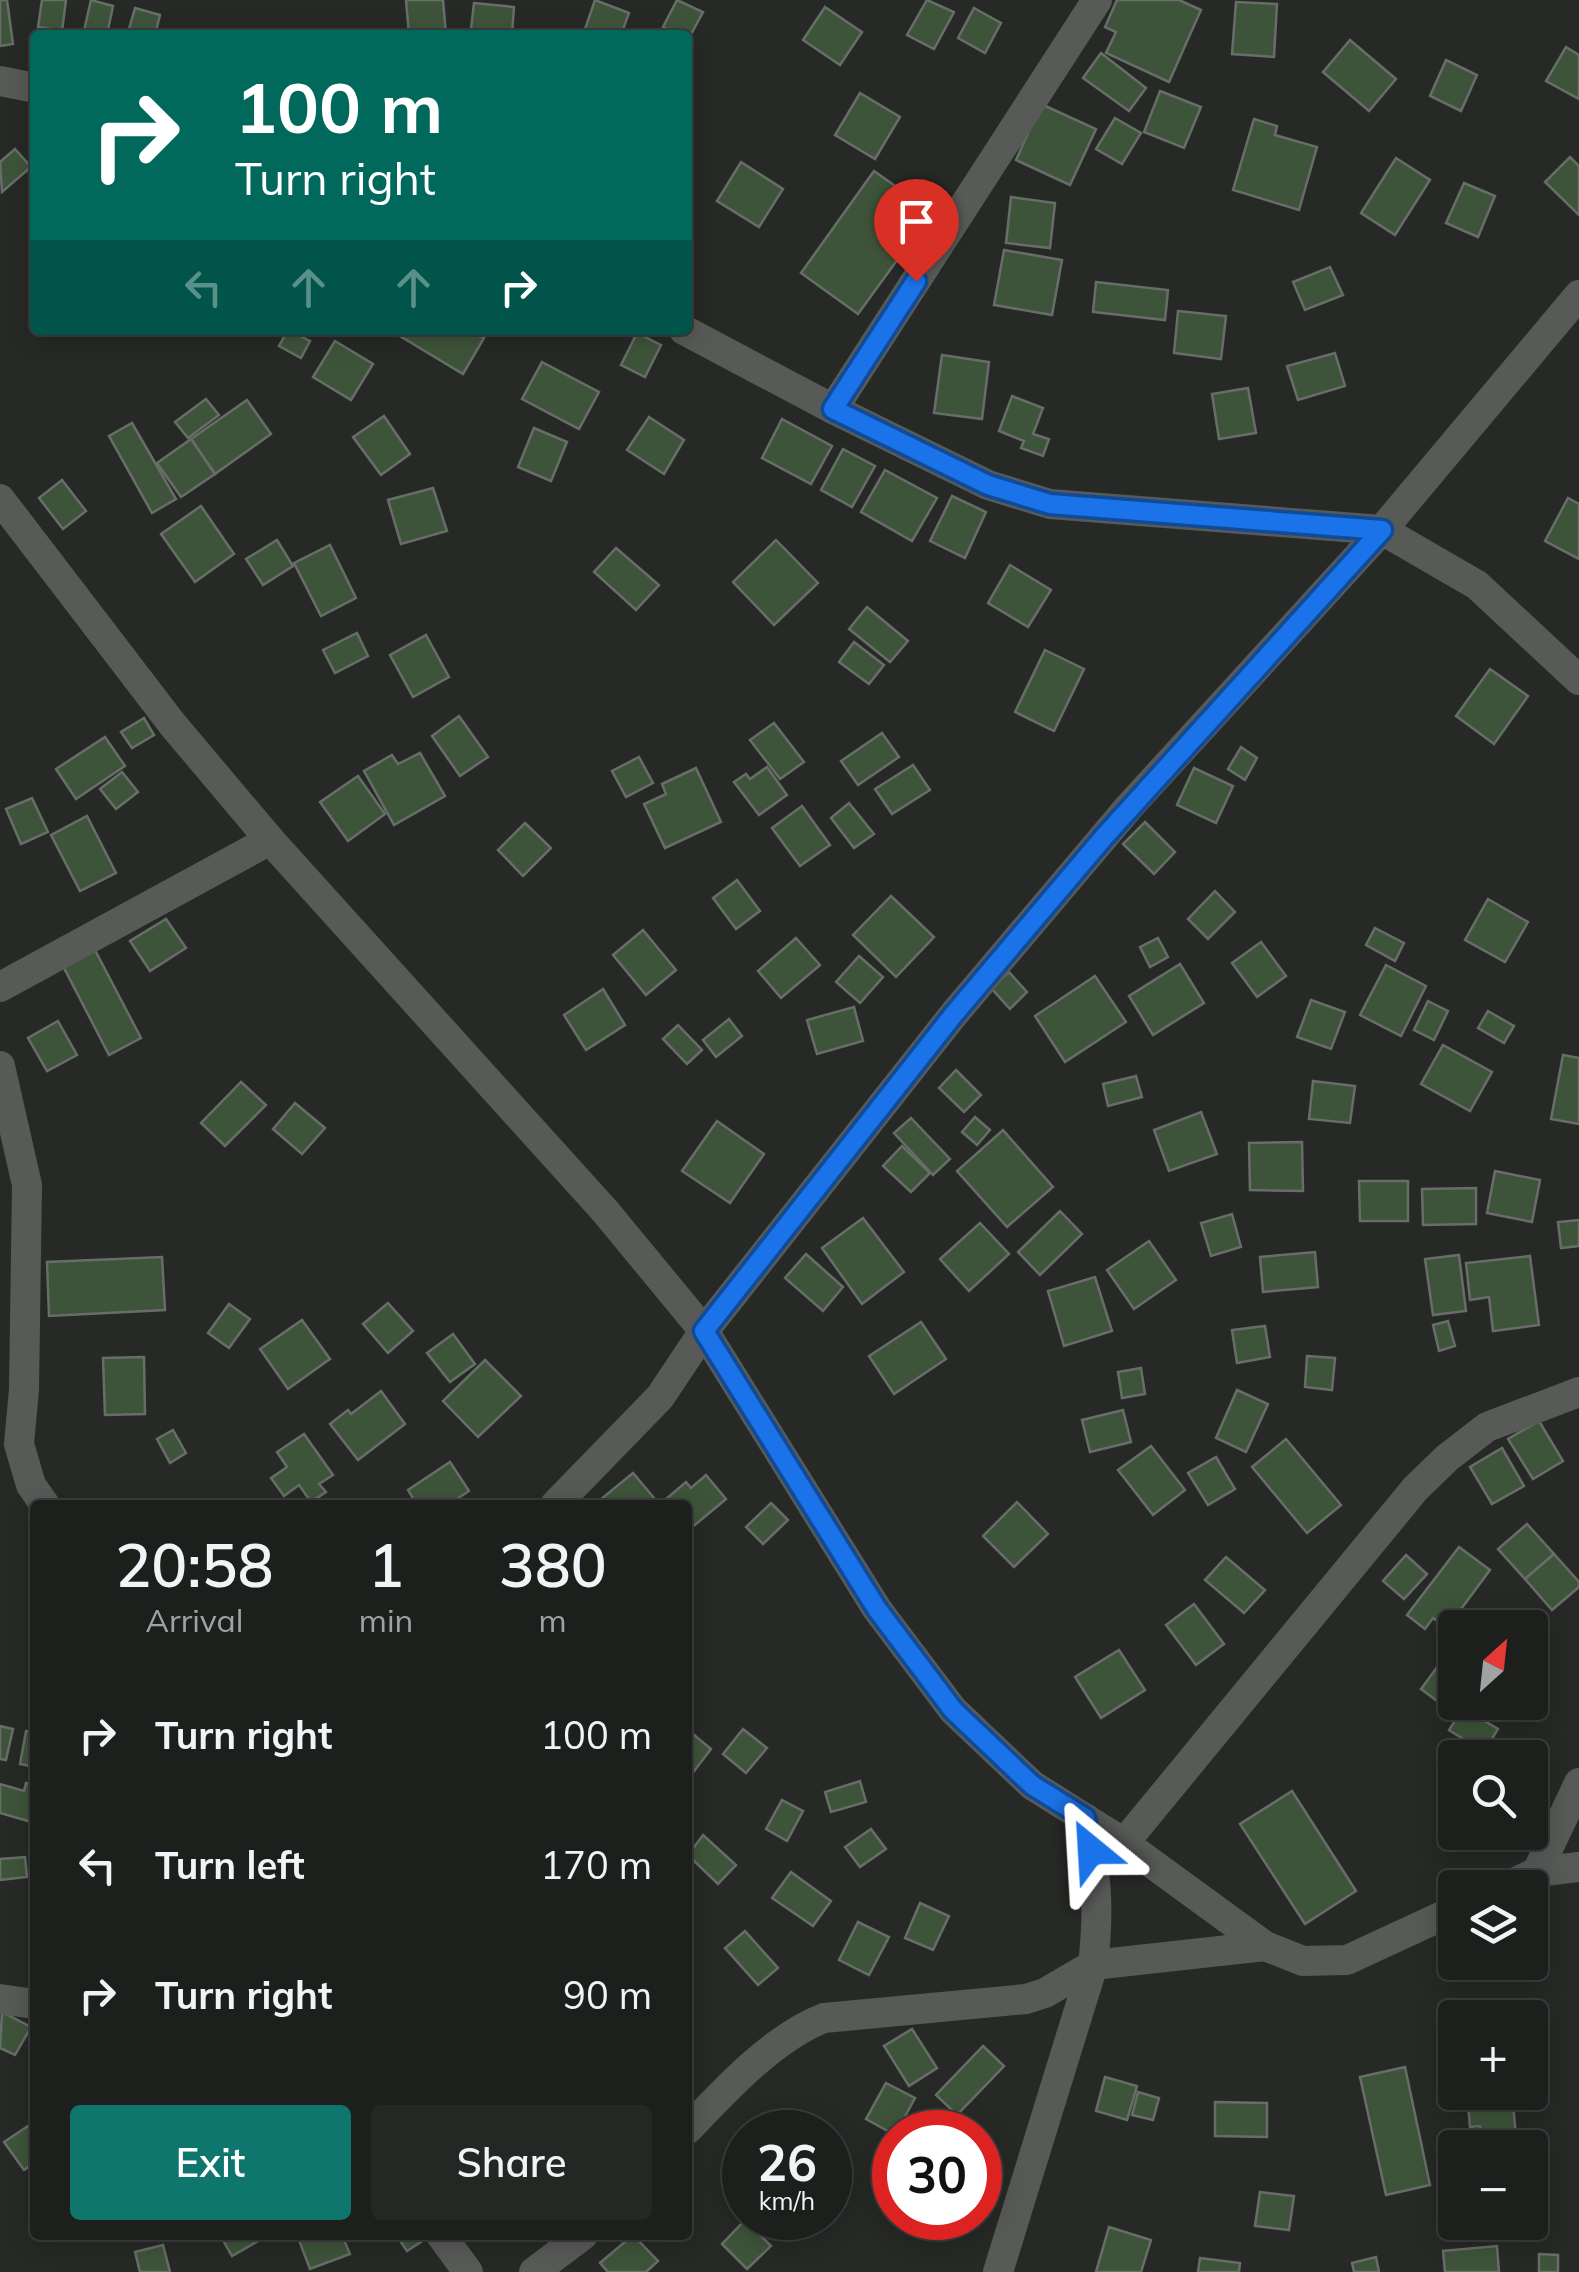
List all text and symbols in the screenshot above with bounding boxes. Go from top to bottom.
text: 100 m [235,63,443,151]
icon: right [70,70,200,200]
text: Turn right [235,150,436,206]
pin [874,179,959,282]
icon: arrive [889,194,944,249]
icon: left [176,260,231,315]
icon: ahead [281,260,336,315]
icon: ahead [386,260,441,315]
icon: right [491,260,546,315]
text: 20:58 [115,1527,274,1602]
text: 1 [368,1527,404,1602]
text: 380 [499,1527,607,1602]
text: Arrival [146,1600,243,1640]
text: min [359,1600,413,1640]
text: m [539,1600,567,1640]
north arrow [1438,1610,1548,1720]
map controls [1438,1610,1548,2240]
icon: right [70,1708,125,1763]
text: Turn right [155,1711,332,1759]
text: 100 m [540,1711,652,1759]
button: search [1438,1740,1548,1850]
position arrow [1039,1798,1143,1902]
icon: left [70,1838,125,1893]
text: Turn left [155,1841,305,1889]
text: 170 m [540,1841,652,1889]
button: layers [1438,1870,1548,1980]
icon: right [70,1968,125,2023]
text: Turn right [155,1971,332,2019]
text: 90 m [563,1971,652,2019]
button: + [1438,2000,1548,2110]
button: Exit [70,2105,351,2220]
button: Share [371,2105,652,2220]
speed limit sign: 30 [872,2110,1002,2240]
button: − [1438,2130,1548,2240]
text: 26 [757,2131,817,2194]
text: km/h [759,2185,815,2216]

